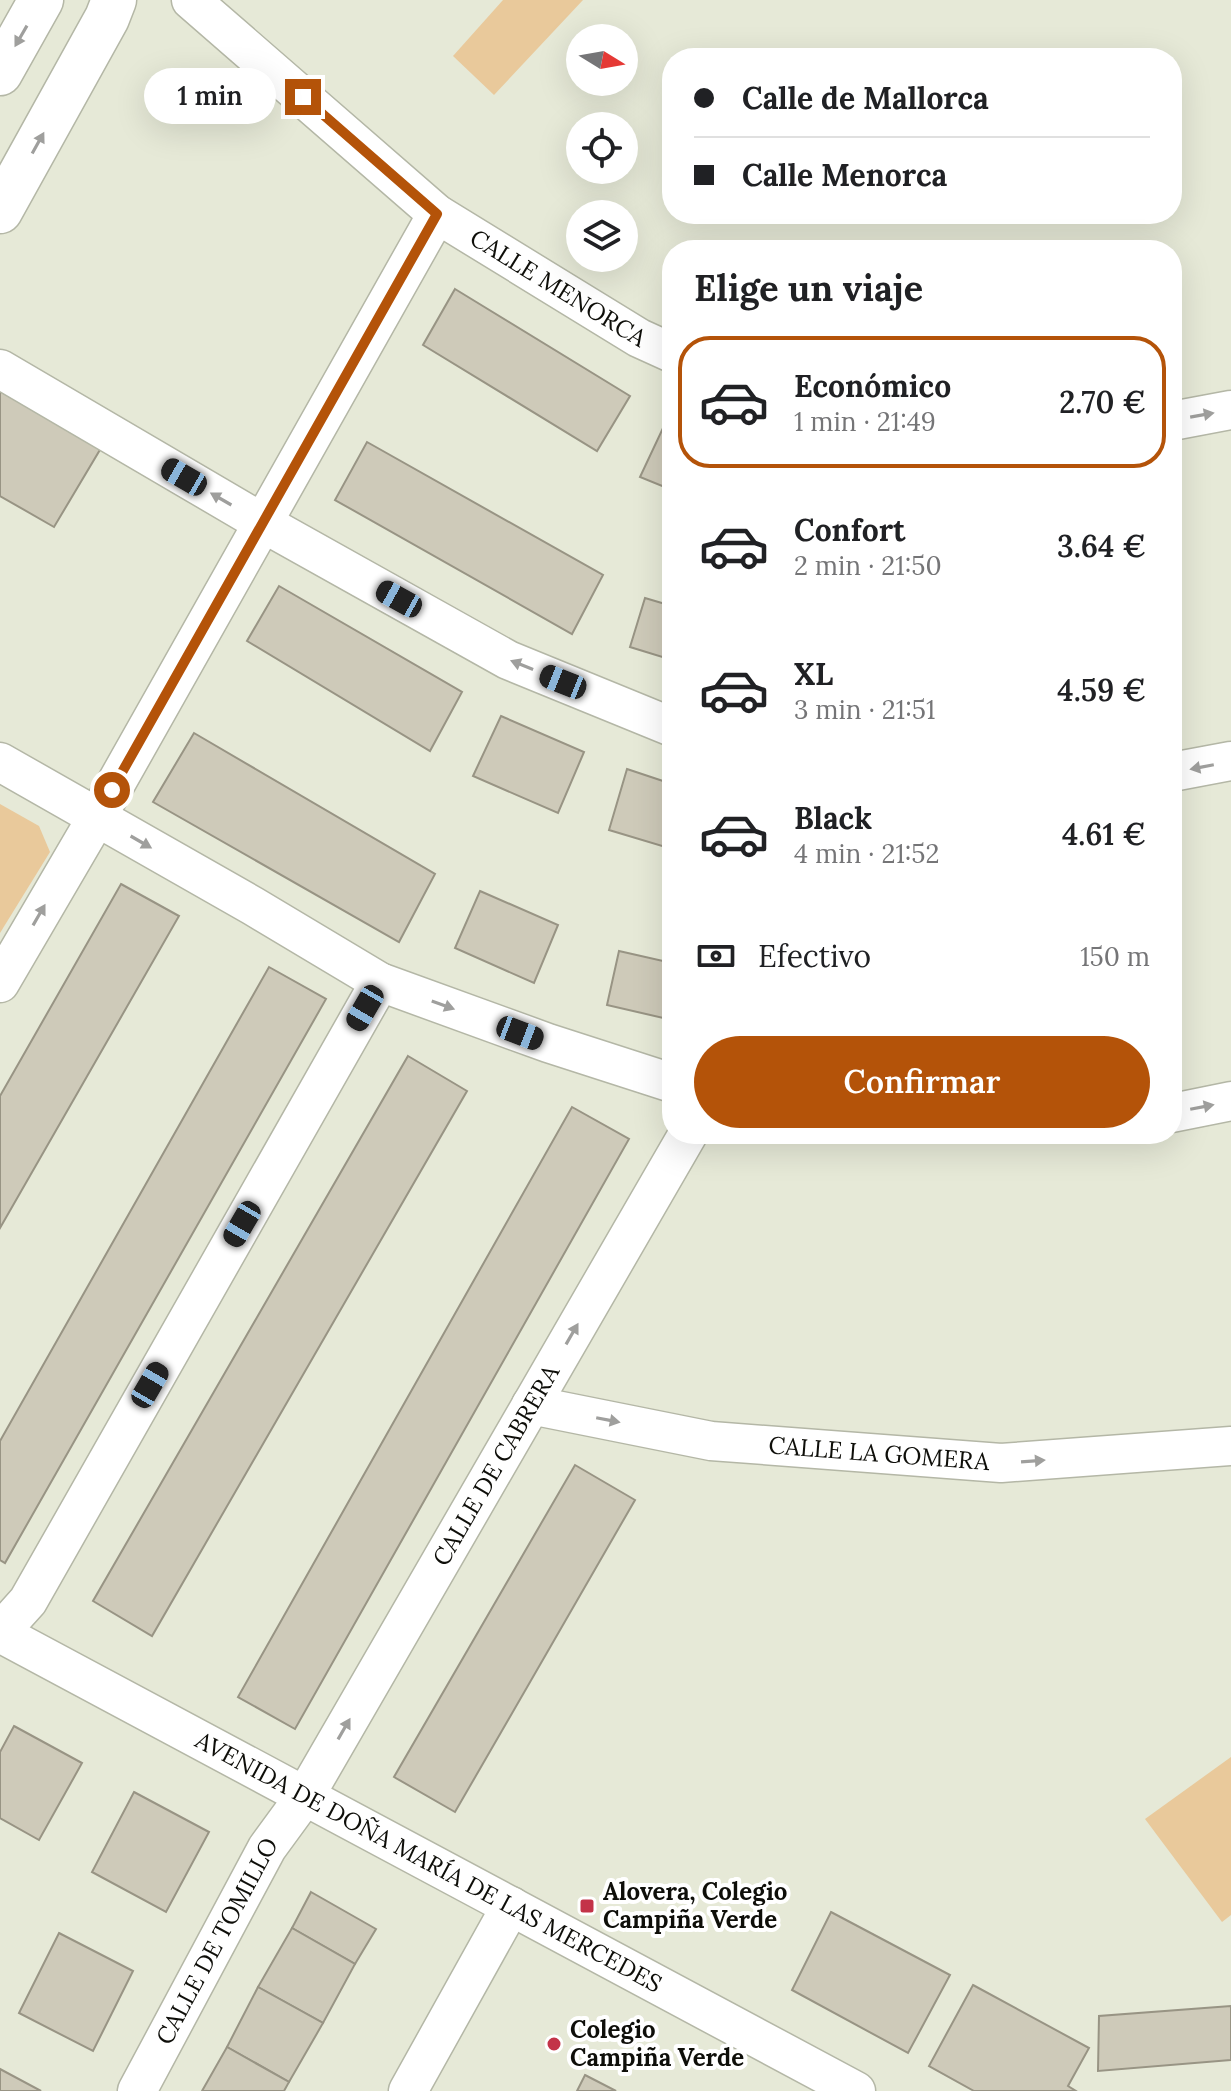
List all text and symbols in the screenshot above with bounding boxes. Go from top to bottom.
north arrow [566,24,638,96]
map controls [566,24,638,272]
one-way arrow [14,25,28,47]
callout: 1 min [143,69,275,125]
text: 1 min [177,79,243,112]
route end [285,79,321,115]
text: Calle de Mallorca [742,79,989,117]
button: locate [566,112,638,184]
one-way arrow [30,132,44,154]
text: Calle Menorca [742,156,947,194]
button: layers [566,200,638,272]
street label: CALLE MENORCA [464,222,653,354]
text: Elige un viaje [694,265,923,311]
icon: car [698,366,770,438]
text: Económico [794,367,951,405]
text: 2.70 € [1059,383,1146,421]
text: 1 min · 21:49 [794,405,936,438]
one-way arrow [1189,409,1214,421]
car [157,455,211,499]
one-way arrow [210,492,232,506]
icon: car [698,510,770,582]
text: Confort [794,511,905,549]
text: 3.64 € [1057,527,1146,565]
text: 2 min · 21:50 [794,549,942,582]
car [372,577,426,621]
icon: car [698,654,770,726]
text: XL [794,655,833,693]
one-way arrow [510,659,534,672]
car [536,662,590,702]
text: 4.59 € [1057,671,1146,709]
text: 3 min · 21:51 [794,693,935,726]
one-way arrow [1189,761,1214,773]
route start [94,772,130,808]
icon: car [698,798,770,870]
text: Black [794,799,872,837]
text: 4.61 € [1062,815,1146,853]
one-way arrow [130,835,152,849]
text: 4 min · 21:52 [794,837,940,870]
one-way arrow [32,904,46,927]
icon: cash [694,934,738,978]
text: Efectivo [758,937,871,975]
text: 150 m [1080,940,1150,973]
car [343,981,387,1035]
one-way arrow [431,999,455,1012]
car [493,1013,547,1053]
button: Confirmar [694,1036,1150,1128]
one-way arrow [1189,1100,1214,1113]
car [220,1197,264,1251]
one-way arrow [565,1323,579,1345]
car [128,1358,172,1412]
street label: CALLE DE CABRERA [426,1358,567,1571]
one-way arrow [595,1414,620,1427]
street label: CALLE LA GOMERA [767,1429,992,1477]
one-way arrow [1021,1454,1046,1467]
one-way arrow [337,1717,351,1740]
street label: AVENIDA DE DOÑA MARÍA DE LAS MERCEDES [189,1724,667,1999]
street label: CALLE DE TOMILLO [149,1832,285,2050]
place label: Alovera, Colegio Campiña Verde [603,1876,787,1935]
marker: Alovera, Colegio Campiña Verde [578,1897,596,1915]
place label: Colegio Campiña Verde [570,2014,744,2073]
marker: Colegio Campiña Verde [545,2035,563,2053]

